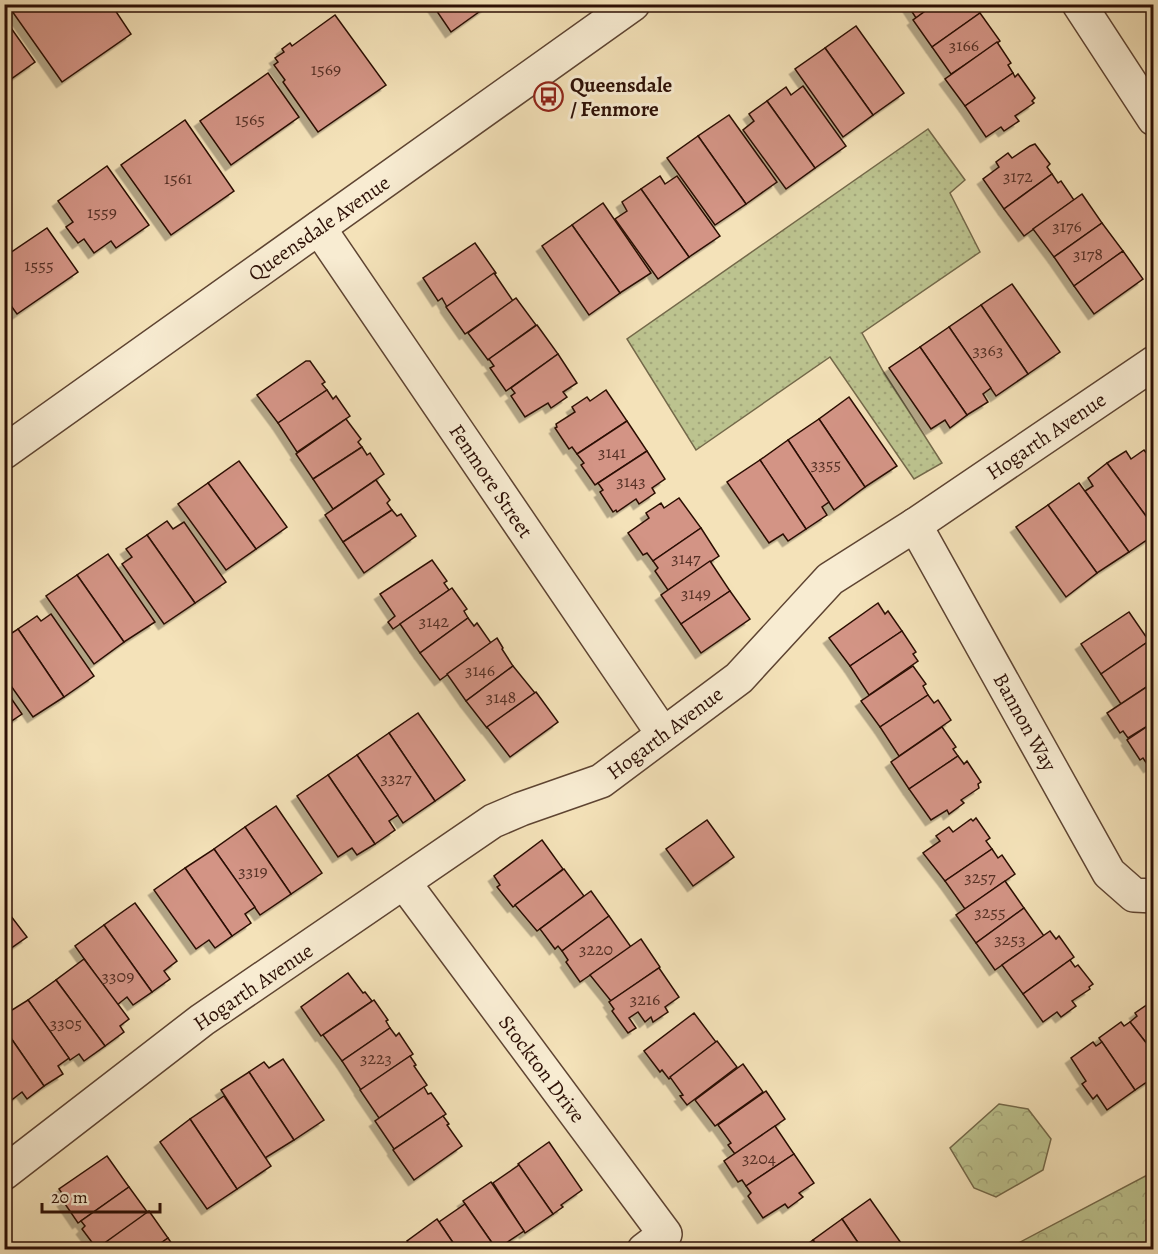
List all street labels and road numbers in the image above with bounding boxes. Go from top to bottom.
street label: Queensdale Avenue [243,169,395,287]
street label: Hogarth Avenue [981,386,1111,486]
street label: Fenmore Street [443,419,539,543]
street label: Bannon Way [987,668,1064,777]
street label: Hogarth Avenue [601,680,729,786]
street label: Hogarth Avenue [188,937,318,1037]
street label: Stockton Drive [492,1009,592,1129]

